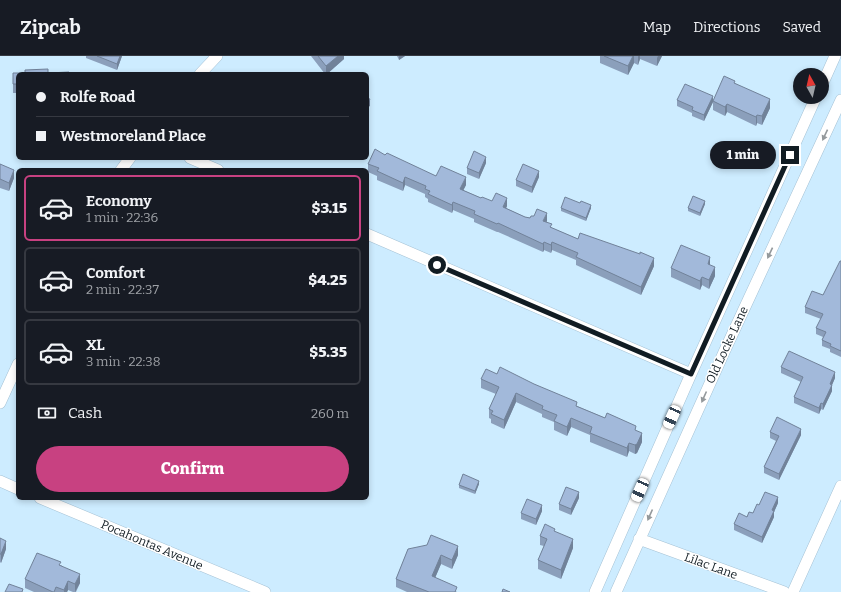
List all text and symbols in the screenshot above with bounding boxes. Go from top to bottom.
text: Zipcab [20,16,81,39]
text: Map [643,19,671,36]
text: Directions [693,19,761,36]
text: Saved [783,19,821,36]
north arrow [793,68,829,104]
map controls [793,68,829,104]
text: Rolfe Road [60,88,135,106]
text: Westmoreland Place [60,127,206,145]
one-way arrow [822,129,828,141]
callout: 1 min [710,141,776,169]
route end [781,146,799,164]
text: 1 min [726,147,760,162]
icon: car [38,190,74,226]
text: Economy [86,192,152,210]
text: $3.15 [311,199,347,217]
text: 1 min · 22:36 [86,210,158,225]
one-way arrow [767,247,773,259]
route start [428,256,446,274]
icon: car [38,262,74,298]
text: Comfort [86,264,145,282]
text: $4.25 [308,271,347,289]
text: 2 min · 22:37 [86,282,159,297]
street label: Old Locke Lane [703,304,751,386]
icon: car [38,334,74,370]
text: XL [86,336,105,354]
text: $5.35 [309,343,347,361]
text: 3 min · 22:38 [86,354,161,369]
one-way arrow [701,391,707,402]
icon: cash [36,402,58,424]
text: Cash [68,404,102,422]
car [662,404,682,430]
text: 260 m [311,406,349,421]
button: Confirm [36,446,349,492]
car [630,477,650,503]
one-way arrow [647,509,653,521]
street label: Pocahontas Avenue [99,517,205,573]
street label: Lilac Lane [682,550,740,582]

